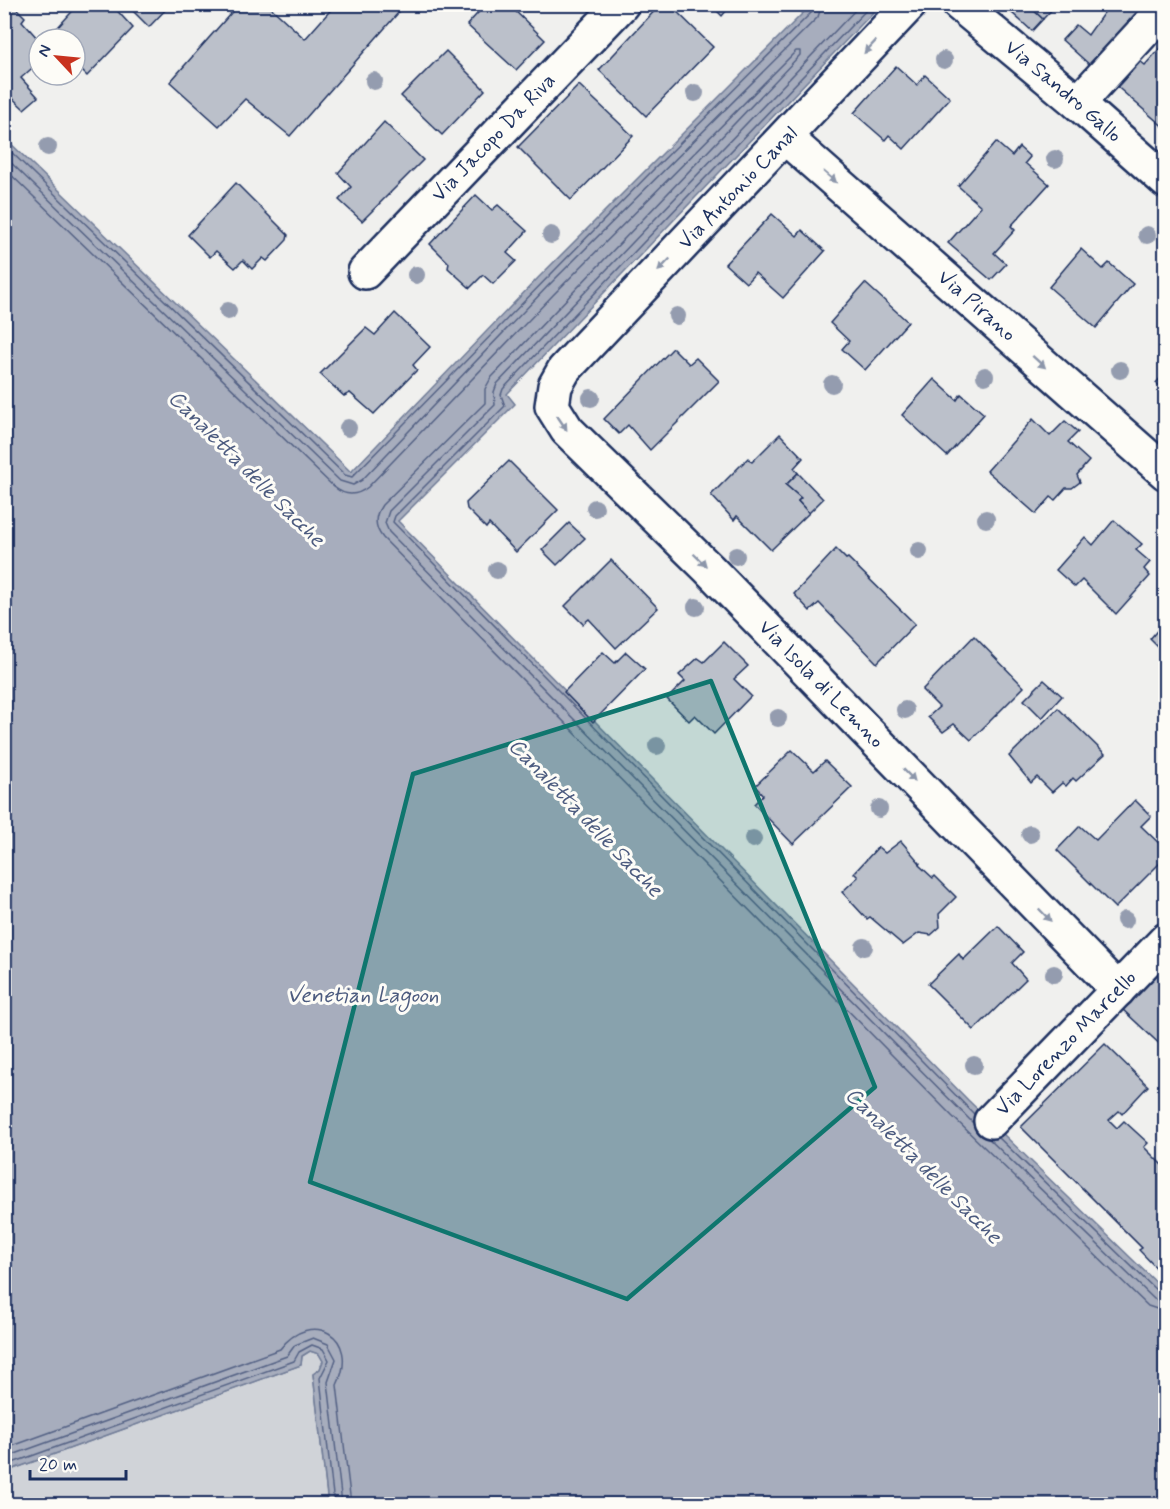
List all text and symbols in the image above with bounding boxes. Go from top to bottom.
north arrow [27,27,87,87]
street label: Via Sandro Gallo [999,34,1128,149]
one-way arrow [863,40,877,55]
text: N [33,42,57,60]
street label: Via Jacopo Da Riva [425,67,562,208]
street label: Via Antonio Canal [672,120,804,256]
one-way arrow [822,170,837,183]
one-way arrow [657,258,671,273]
street label: Via Pirano [931,264,1022,348]
one-way arrow [1031,355,1046,368]
water label: Canaletta delle Sacche [162,385,331,554]
one-way arrow [557,414,568,431]
one-way arrow [693,553,707,567]
street label: Via Isola di Lemno [752,614,890,755]
water label: Canaletta delle Sacche [502,733,669,904]
one-way arrow [902,768,916,782]
one-way arrow [1038,908,1052,922]
street label: Via Lorenzo Marcello [989,964,1143,1122]
water label: Venetian Lagoon [287,982,439,1012]
water label: Canaletta delle Sacche [839,1082,1008,1251]
scale bar [30,1443,126,1481]
text: 20 m [39,1453,77,1477]

